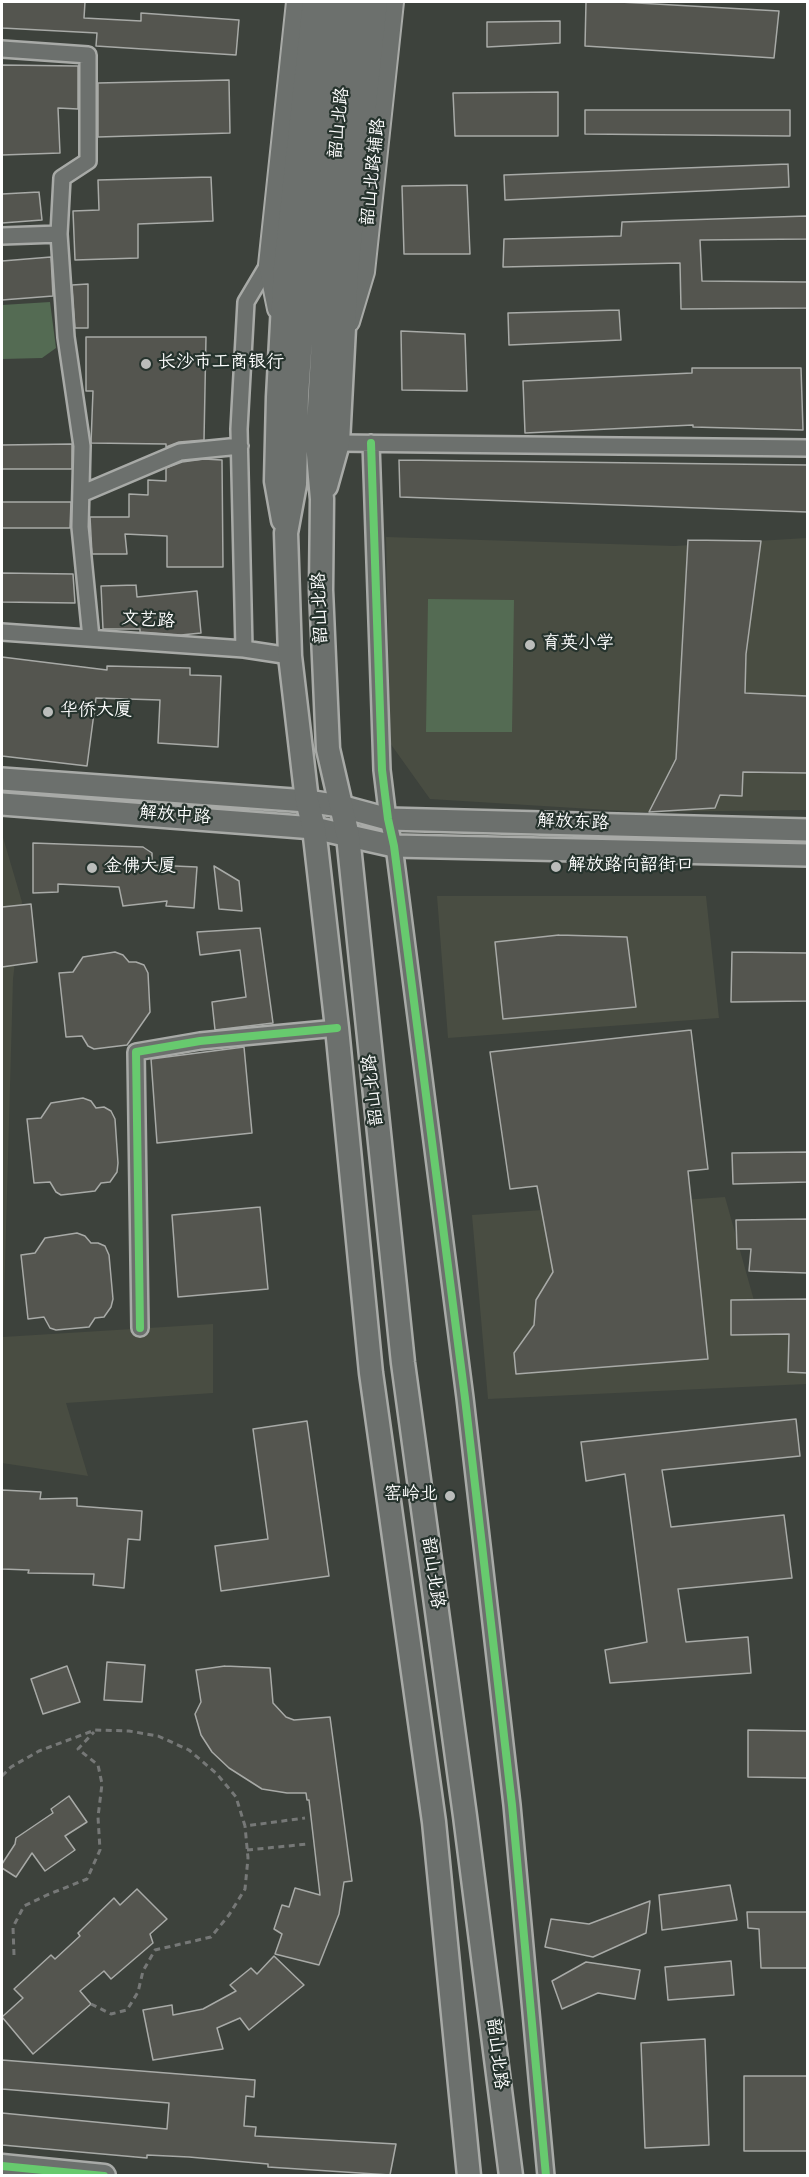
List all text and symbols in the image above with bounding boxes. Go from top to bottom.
street label: 韶山北路 [326,86,356,160]
street label: 韶山北路辅路 [359,117,391,227]
place label: 长沙市工商银行 [158,353,284,375]
marker: 长沙市工商银行 [139,357,153,371]
street label: 韶山北路 [310,572,334,644]
street label: 文艺路 [120,609,176,635]
place label: 育英小学 [542,634,614,656]
marker: 育英小学 [523,638,537,652]
place label: 华侨大厦 [60,701,132,723]
marker: 华侨大厦 [41,705,55,719]
street label: 解放中路 [138,804,212,830]
street label: 解放东路 [537,812,609,836]
place label: 解放路向韶街口 [568,856,694,878]
place label: 金佛大厦 [104,857,176,879]
marker: 解放路向韶街口 [549,860,563,874]
marker: 金佛大厦 [85,861,99,875]
street label: 韶山北路 [360,1053,390,1127]
place label: 窑岭北 [384,1485,438,1507]
marker: 窑岭北 [443,1489,457,1503]
street label: 韶山北路 [415,1536,447,1610]
street label: 韶山北路 [480,2017,510,2091]

